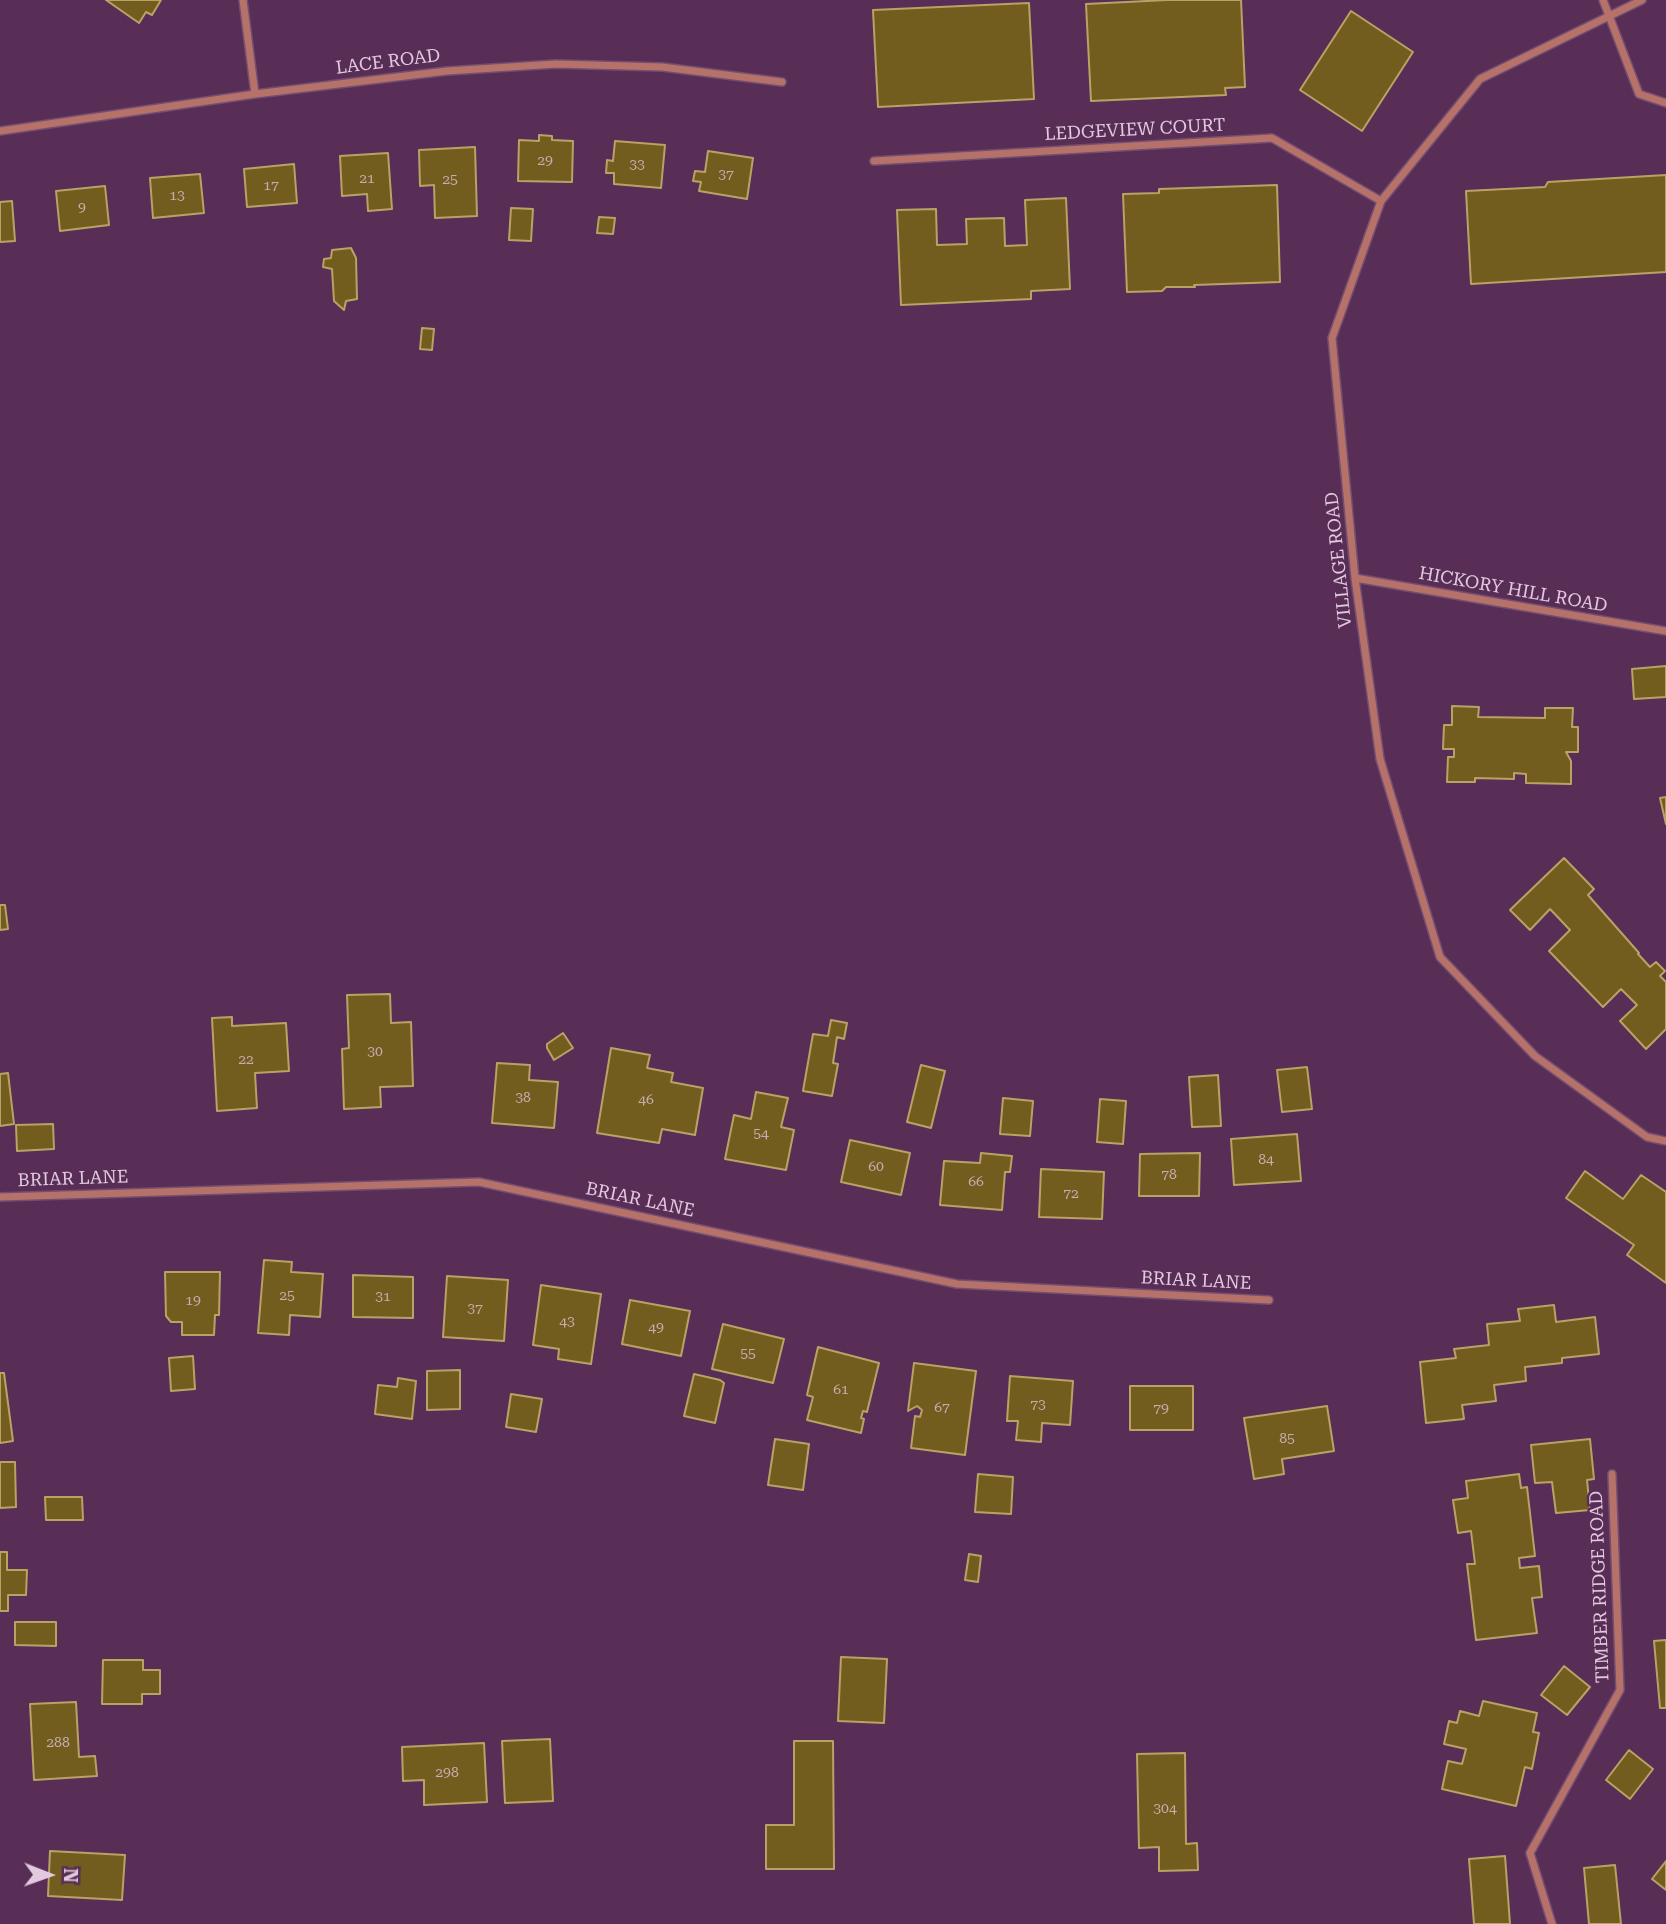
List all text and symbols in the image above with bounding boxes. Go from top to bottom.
street label: LACE ROAD [334,45,442,79]
street label: LEDGEVIEW COURT [1044,114,1226,146]
house number: 29 [537,153,553,169]
house number: 33 [629,157,645,173]
house number: 37 [718,167,734,183]
house number: 21 [359,171,375,187]
house number: 25 [442,172,458,188]
house number: 17 [263,178,279,194]
house number: 13 [169,188,185,204]
house number: 9 [78,200,86,216]
street label: VILLAGE ROAD [1321,491,1357,629]
street label: HICKORY HILL ROAD [1417,563,1609,617]
house number: 30 [367,1044,383,1060]
house number: 22 [238,1052,254,1068]
house number: 38 [515,1090,531,1106]
house number: 46 [638,1092,654,1108]
house number: 54 [753,1126,769,1142]
house number: 84 [1258,1152,1274,1168]
house number: 60 [868,1159,884,1175]
street label: BRIAR LANE [17,1166,129,1192]
house number: 78 [1161,1167,1177,1183]
house number: 66 [968,1174,984,1190]
street label: BRIAR LANE [584,1178,696,1222]
house number: 72 [1063,1186,1079,1202]
street label: BRIAR LANE [1140,1267,1252,1295]
house number: 25 [279,1288,295,1304]
house number: 31 [375,1289,391,1305]
house number: 19 [185,1293,201,1309]
house number: 37 [467,1301,483,1317]
house number: 43 [559,1314,575,1330]
house number: 49 [648,1320,664,1336]
house number: 55 [740,1346,756,1362]
house number: 61 [833,1382,849,1398]
house number: 73 [1030,1397,1046,1413]
house number: 67 [934,1400,950,1416]
house number: 79 [1153,1401,1169,1417]
house number: 85 [1279,1431,1295,1447]
street label: TIMBER RIDGE ROAD [1586,1490,1614,1684]
house number: 288 [46,1735,70,1751]
house number: 298 [435,1765,459,1781]
house number: 304 [1153,1801,1177,1817]
north arrow [14,1840,84,1910]
text: N [59,1868,82,1883]

